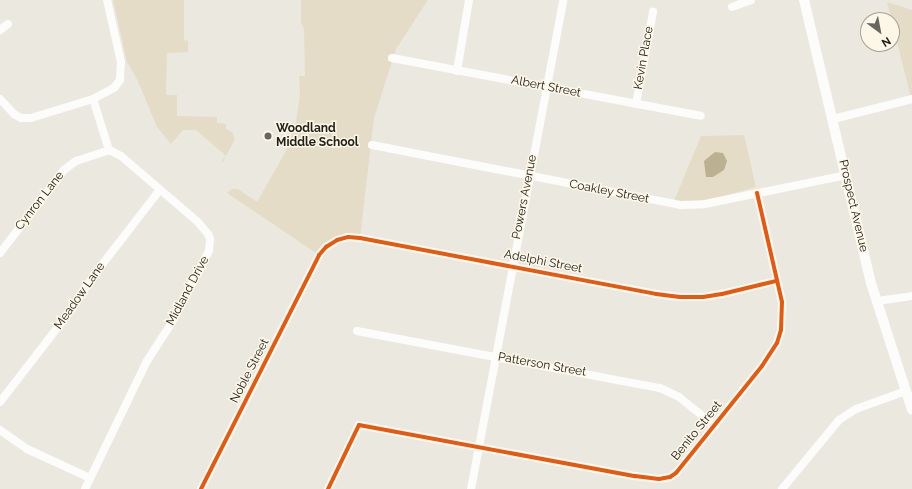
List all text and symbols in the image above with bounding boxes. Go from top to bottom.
north arrow [860,12,900,52]
street label: Kevin Place [631,25,657,91]
text: N [879,34,893,49]
street label: Albert Street [510,73,582,101]
place label: Woodland Middle School [276,122,359,150]
marker: Woodland Middle School [263,131,273,141]
street label: Powers Avenue [510,153,540,241]
street label: Prospect Avenue [835,158,871,254]
street label: Cynron Lane [13,169,67,233]
street label: Coakley Street [568,177,650,207]
street label: Adelphi Street [503,247,583,277]
street label: Midland Drive [164,254,212,328]
street label: Meadow Lane [52,260,108,332]
street label: Noble Street [228,336,272,406]
street label: Patterson Street [497,350,587,380]
street label: Benito Street [669,398,725,464]

